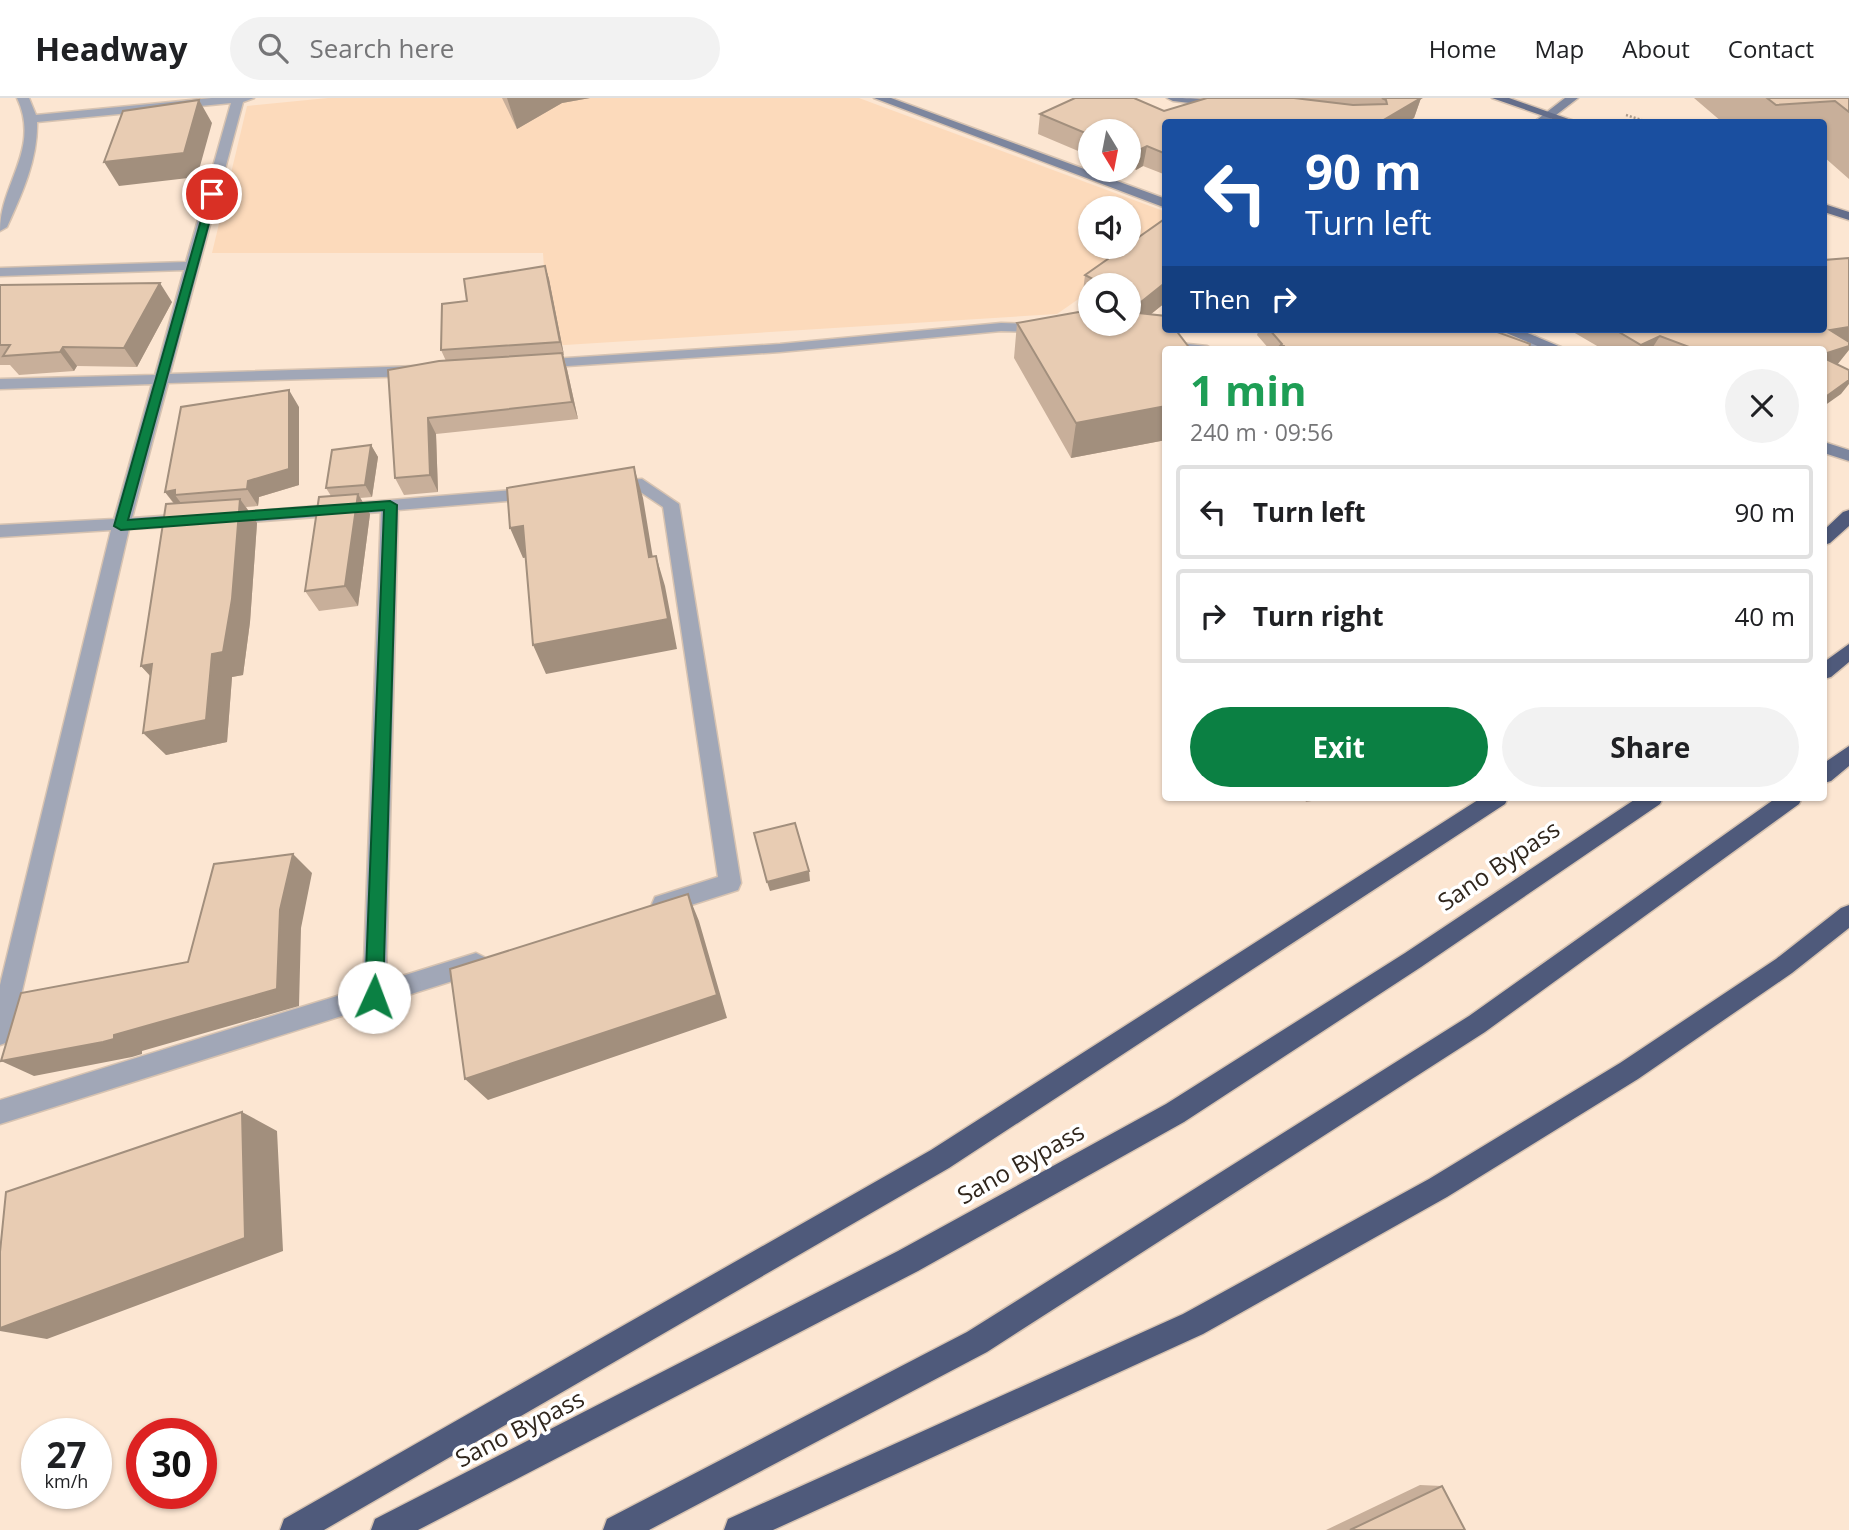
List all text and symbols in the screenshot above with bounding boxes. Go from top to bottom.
search box [230,17,720,80]
text: Headway [35,26,188,71]
icon: search [254,29,292,67]
text: Search here [310,30,454,66]
text: Home [1429,32,1497,65]
text: Map [1535,32,1584,65]
text: About [1622,32,1690,65]
text: Contact [1728,32,1814,65]
north arrow [1078,119,1141,182]
map controls [1078,119,1141,336]
text: 90 m [1305,138,1422,204]
icon: left [1190,147,1281,238]
pin [182,164,242,224]
icon: arrive [193,175,231,213]
button: sound [1078,196,1141,259]
text: Turn left [1305,201,1431,244]
button: search [1078,273,1141,336]
icon: right [1265,280,1303,318]
text: Then [1190,281,1251,317]
text: 1 min [1190,361,1307,418]
button: close [1725,369,1799,443]
text: 240 m · 09:56 [1190,416,1333,448]
icon: left [1194,493,1232,531]
text: Turn left [1253,494,1365,530]
text: 90 m [1734,494,1795,530]
icon: right [1194,597,1232,635]
text: Turn right [1253,598,1384,634]
text: 40 m [1734,598,1795,634]
button: Exit [1190,707,1488,787]
button: Share [1502,707,1799,787]
street label: Sano Bypass [1431,812,1566,918]
position arrow [337,960,411,1034]
street label: Sano Bypass [951,1114,1090,1211]
street label: Sano Bypass [449,1381,589,1474]
speed limit sign: 30 [126,1418,217,1509]
text: 27 [46,1431,87,1478]
text: km/h [45,1469,88,1493]

